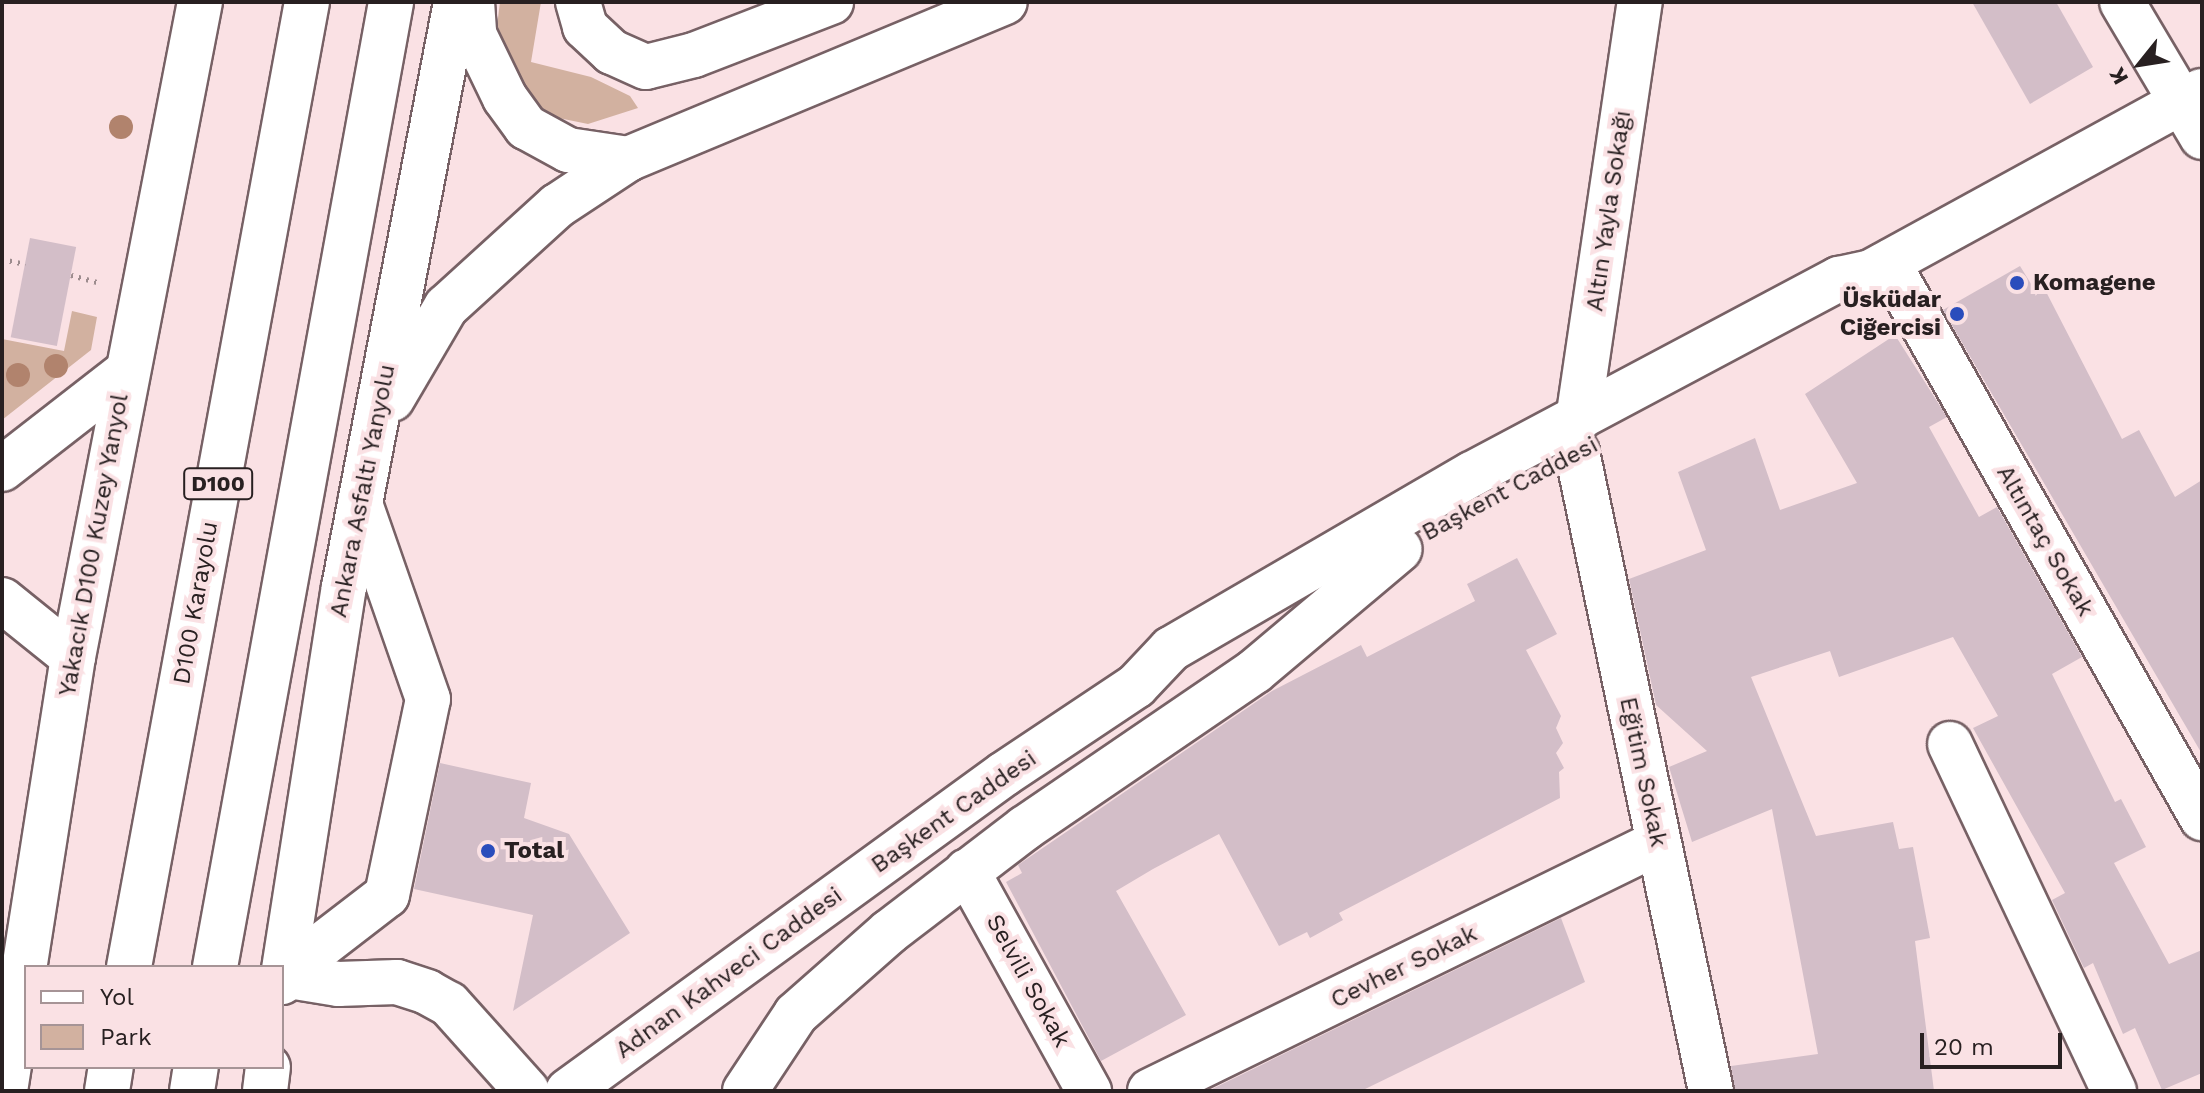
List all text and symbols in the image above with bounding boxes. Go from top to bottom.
north arrow [2100,24,2180,104]
text: K [2104,63,2133,89]
street label: Altın Yayla Sokağı [1581,108,1637,314]
place label: Komagene [2033,269,2156,297]
marker: Komagene [2008,274,2026,292]
place label: Üsküdar Ciğercisi [1840,286,1941,342]
marker: Üsküdar Ciğercisi [1948,305,1966,323]
street label: Ankara Asfaltı Yanyolu [324,361,402,621]
street label: Yakacık D100 Kuzey Yanyol [53,390,135,700]
street label: Başkent Caddesi [1417,431,1603,547]
street label: Altıntaç Sokak [1990,460,2100,622]
road number: D100 [182,466,254,502]
street label: D100 Karayolu [167,519,225,687]
street label: Eğitim Sokak [1613,695,1673,849]
street label: Başkent Caddesi [866,744,1042,880]
place label: Total [504,837,564,865]
marker: Total [479,842,497,860]
street label: Adnan Kahveci Caddesi [610,881,848,1065]
street label: Selvili Sokak [980,910,1076,1052]
street label: Cevher Sokak [1326,919,1482,1015]
legend [24,965,284,1069]
text: Yol [100,983,134,1011]
scale bar [1924,1017,2066,1067]
text: Park [100,1023,152,1051]
text: 20 m [1934,1033,1994,1061]

